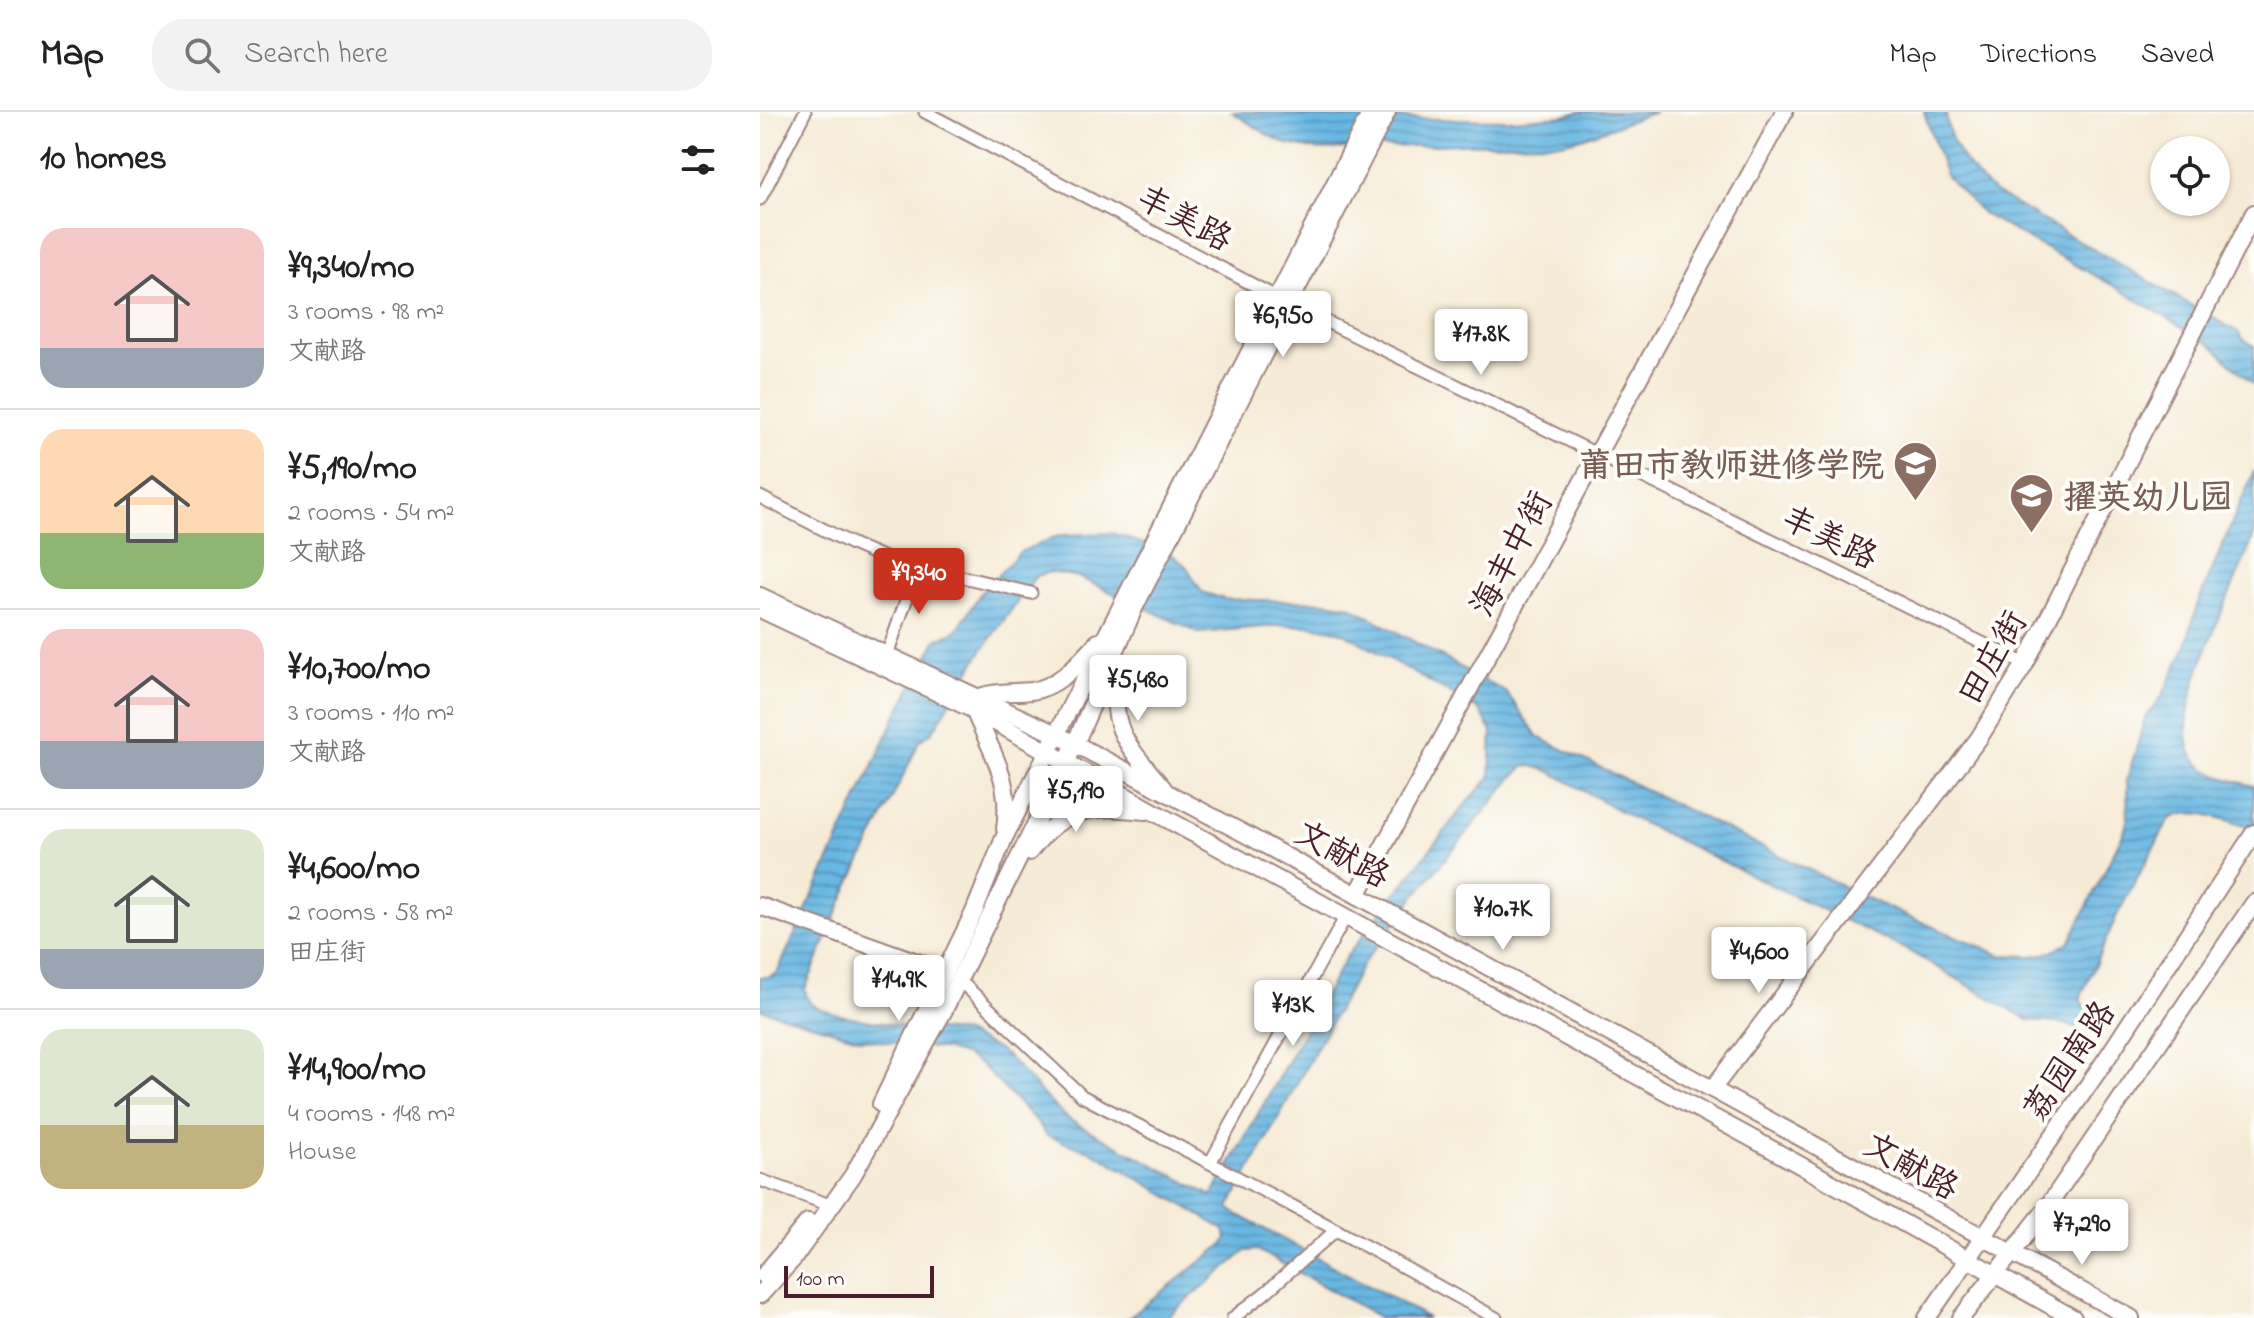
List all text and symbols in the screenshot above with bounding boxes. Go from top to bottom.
search box [152,19,712,91]
text: Map [40,27,104,83]
icon: search [180,33,224,77]
text: Search here [244,33,388,77]
text: Map [1889,35,1937,76]
text: Directions [1981,35,2097,76]
text: Saved [2141,35,2214,76]
text: 10 homes [40,135,167,185]
map controls [2150,136,2230,216]
button: locate [2150,136,2230,216]
icon: filters [676,138,720,182]
street label: 丰美路 [1126,175,1240,267]
text: ¥9,340/mo [288,244,415,294]
icon: home [104,260,200,356]
pin: ¥6,950 [1218,291,1348,359]
text: 3 rooms · 98 m² [288,294,444,332]
text: ¥6,950 [1253,298,1313,336]
pin: ¥17.8K [1416,309,1546,377]
text: ¥17.8K [1453,316,1509,354]
text: 文献路 [288,334,366,372]
school or university icon: 莆田市教师进修学院 [1891,440,1939,503]
place label: 莆田市教师进修学院 [1578,443,1884,493]
text: ¥5,190/mo [288,445,417,495]
icon: home [104,461,200,557]
school or university icon: 擢英幼儿园 [2008,472,2056,535]
place label: 擢英幼儿园 [2063,475,2233,525]
street label: 海丰中街 [1460,483,1568,627]
text: 2 rooms · 54 m² [288,495,454,533]
street label: 丰美路 [1771,495,1885,584]
text: 文献路 [288,535,366,573]
pin: ¥9,340 [854,548,984,616]
text: ¥9,340 [891,555,947,593]
street label: 田庄街 [1947,602,2042,716]
text: ¥10,700/mo [288,645,431,695]
pin: ¥5,480 [1073,655,1203,723]
icon: home [104,661,200,757]
text: ¥5,480 [1107,662,1169,700]
text: 3 rooms · 110 m² [288,695,454,733]
text: 文献路 [288,735,366,773]
pin: ¥5,190 [1011,766,1141,834]
text: ¥5,190 [1048,773,1104,811]
street label: 文献路 [1284,810,1398,903]
text: ¥4,600/mo [288,845,420,895]
icon: home [104,861,200,957]
pin: ¥10.7K [1438,884,1568,952]
text: ¥10.7K [1474,891,1532,929]
text: 2 rooms · 58 m² [288,895,454,933]
pin: ¥4,600 [1694,927,1824,995]
text: ¥4,600 [1729,934,1789,972]
text: 田庄街 [288,935,366,973]
pin: ¥14.9K [834,955,964,1023]
text: ¥14.9K [872,962,926,1000]
pin: ¥13K [1246,980,1340,1048]
text: ¥13K [1272,987,1314,1025]
street label: 荔园南路 [2013,992,2130,1133]
text: ¥14,900/mo [288,1046,426,1096]
icon: home [104,1061,200,1157]
text: 4 rooms · 148 m² [288,1096,455,1134]
street label: 文献路 [1853,1122,1967,1215]
text: House [288,1134,356,1172]
pin: ¥7,290 [2017,1199,2147,1267]
text: ¥7,290 [2053,1206,2111,1244]
scale bar [784,1262,934,1298]
text: 100 m [796,1264,845,1296]

